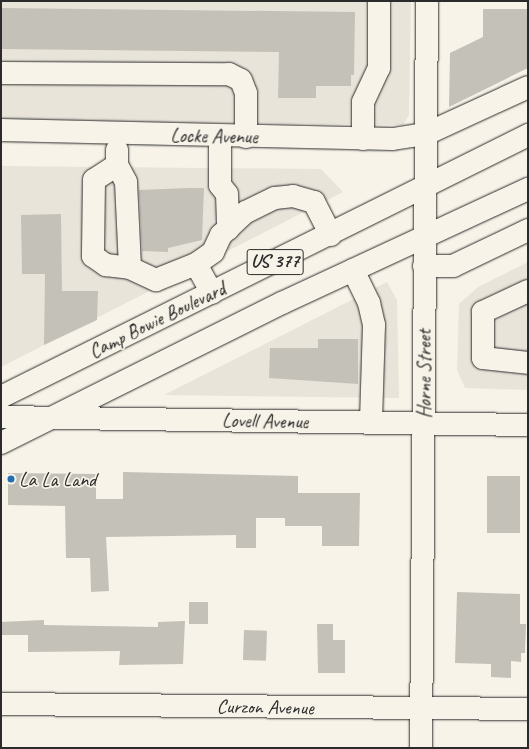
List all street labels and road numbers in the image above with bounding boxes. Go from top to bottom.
street label: Locke Avenue [170,123,258,149]
road number: US 377 [246,245,304,279]
street label: Camp Bowie Boulevard [85,276,229,364]
street label: Horne Street [412,329,436,419]
street label: Lovell Avenue [222,408,308,434]
street label: Curzon Avenue [216,694,314,720]

